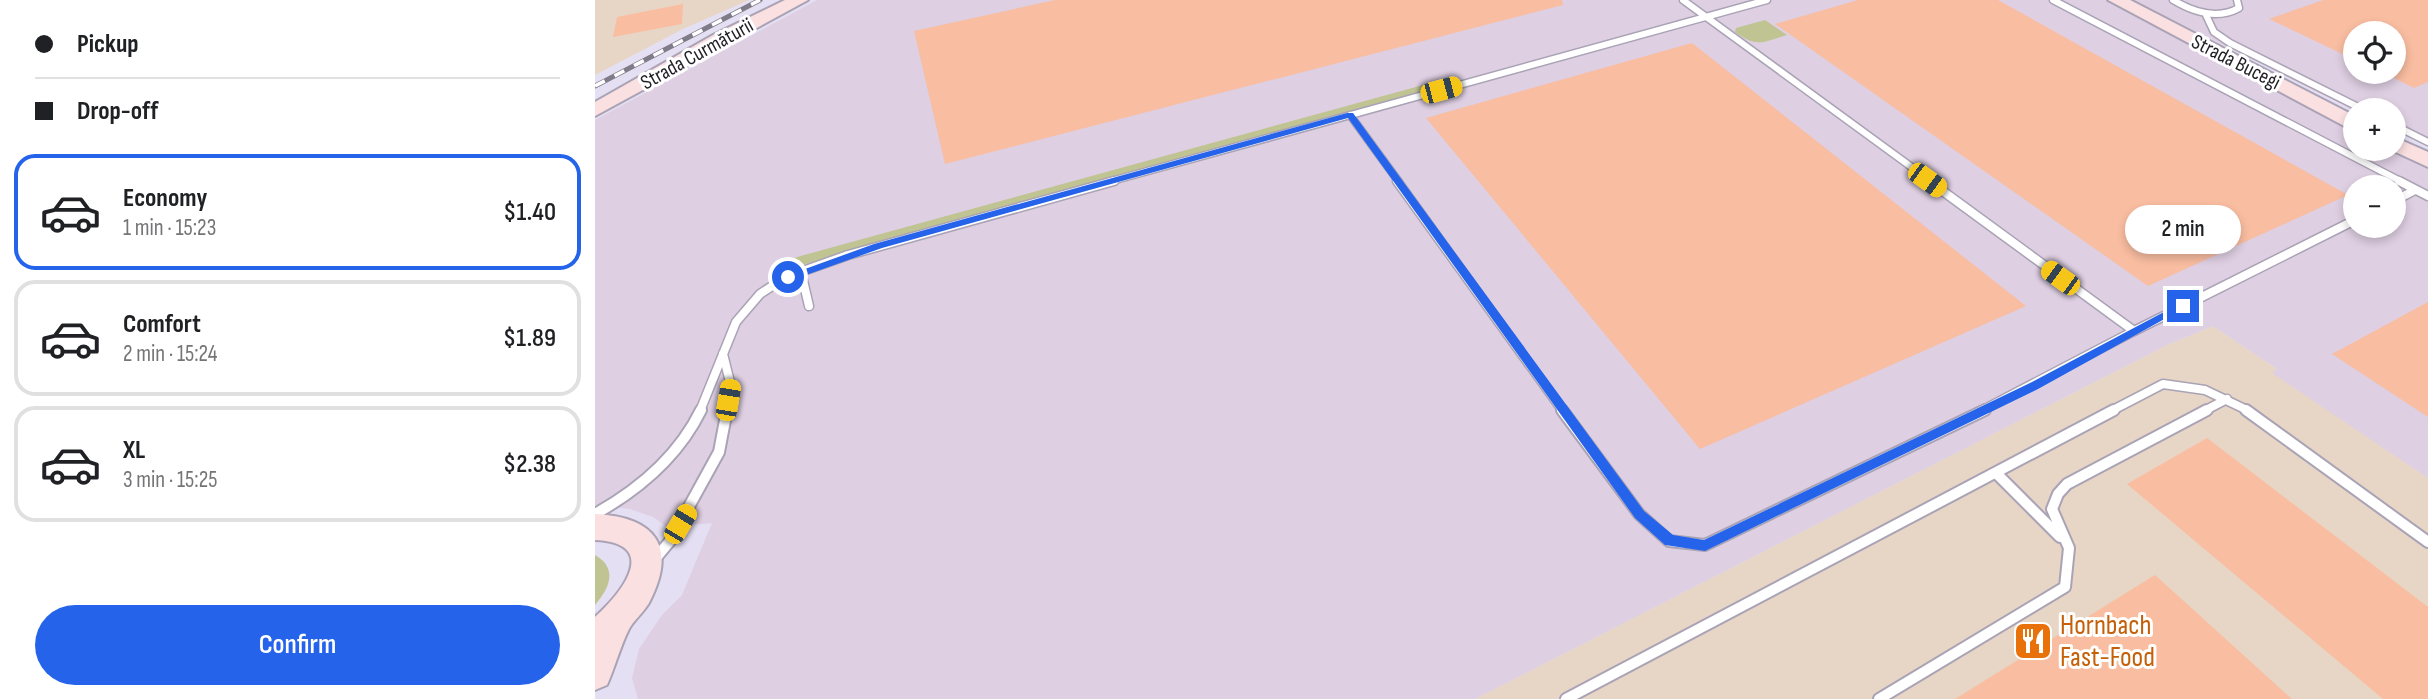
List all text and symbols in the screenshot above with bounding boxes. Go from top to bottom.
street label: Strada Curmăturii [636,13,758,95]
map controls [2343,21,2406,238]
button: locate [2343,21,2406,84]
text: Pickup [77,29,139,60]
street label: Strada Bucegi [2187,29,2285,95]
car [1418,74,1465,106]
text: Drop-off [77,96,158,127]
button: + [2343,98,2406,161]
car [1904,159,1951,201]
button: − [2343,175,2406,238]
icon: car [39,181,102,244]
text: Economy [123,183,207,214]
text: $1.40 [503,197,556,228]
callout: 2 min [2125,204,2241,254]
text: 1 min · 15:23 [123,214,216,242]
text: 2 min [2161,215,2205,243]
car [2037,257,2084,299]
route start [772,261,804,293]
route end [2167,290,2199,322]
icon: car [39,307,102,370]
text: Comfort [123,309,201,340]
text: $1.89 [503,323,556,354]
text: 2 min · 15:24 [123,340,217,368]
car [715,377,742,423]
icon: car [39,433,102,496]
text: XL [123,435,145,466]
text: $2.38 [503,449,556,480]
text: 3 min · 15:25 [123,466,217,494]
car [661,501,700,547]
button: Confirm [35,605,560,685]
place label: Hornbach Fast-Food [2060,609,2155,674]
restaurant icon: Hornbach Fast-Food [2012,620,2054,662]

